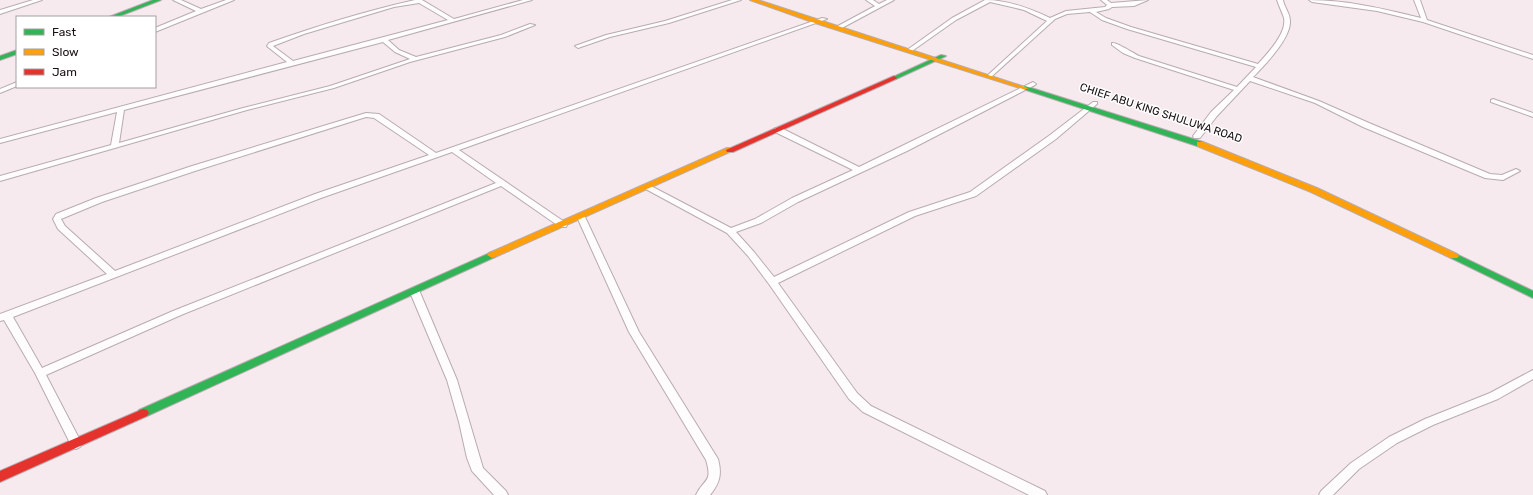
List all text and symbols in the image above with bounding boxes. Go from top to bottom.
legend [16,16,156,88]
text: Fast [52,25,76,39]
text: Slow [52,45,79,59]
text: Jam [52,65,77,79]
street label: CHIEF ABU KING SHULUWA ROAD [1078,81,1244,145]

